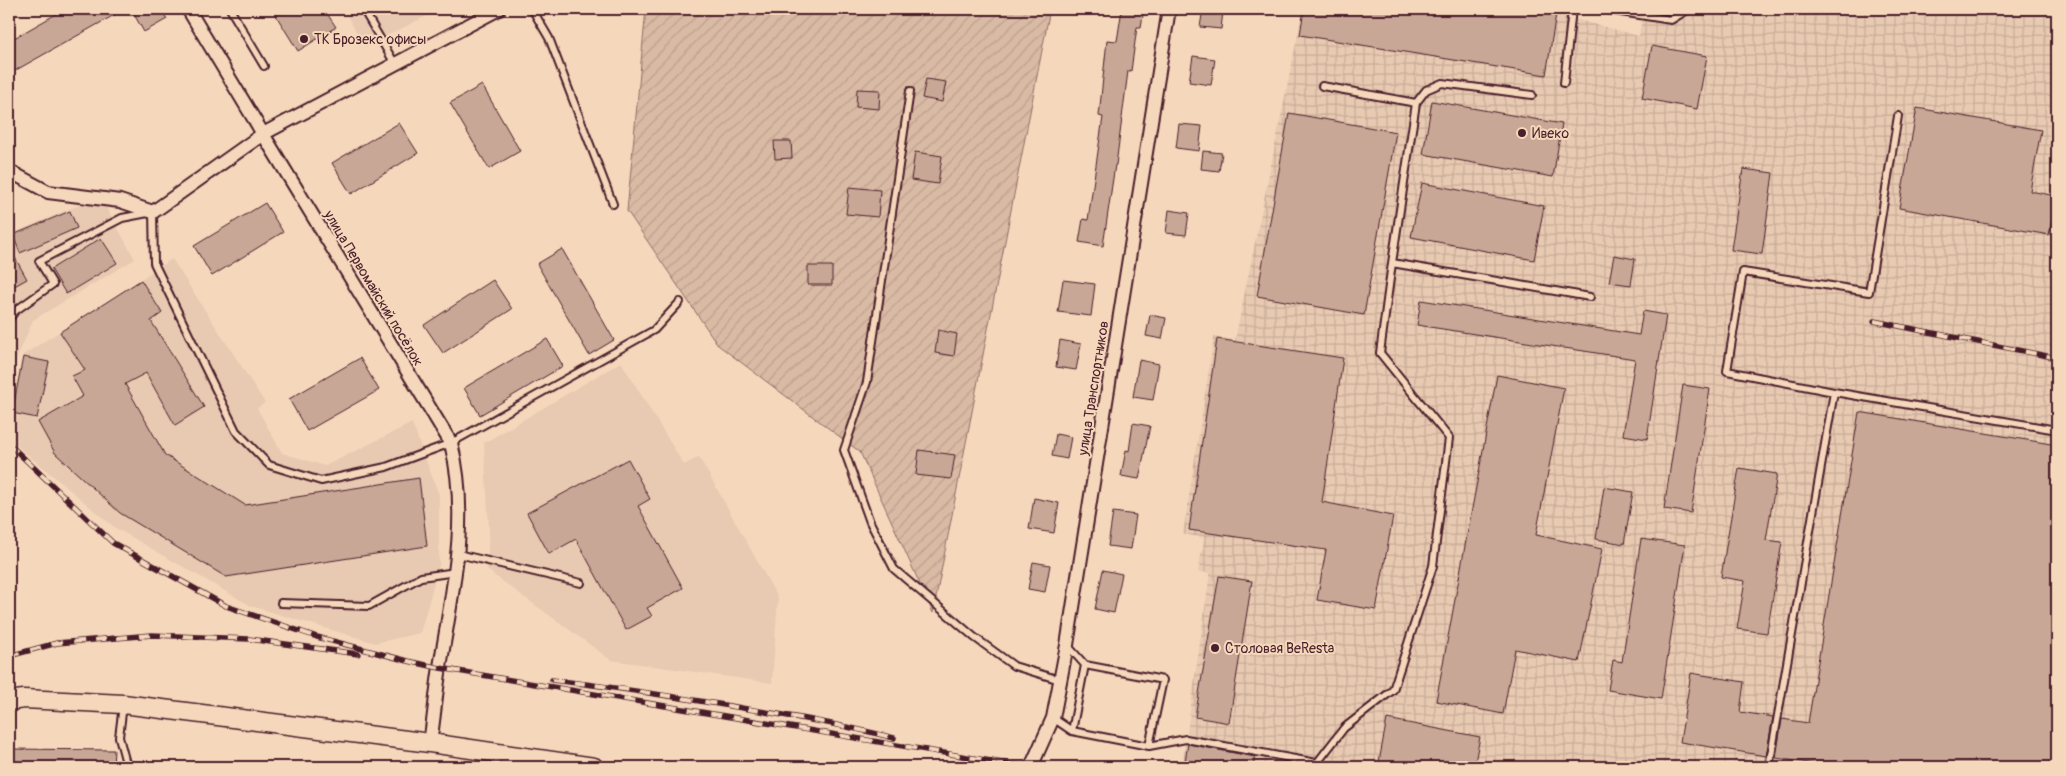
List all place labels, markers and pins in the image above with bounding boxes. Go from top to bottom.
place label: ТК Брозекс офисы [314,31,426,48]
marker: ТК Брозекс офисы [298,33,310,45]
place label: Ивеко [1532,125,1569,142]
marker: Ивеко [1516,127,1528,139]
place label: Столовая BeResta [1225,640,1334,657]
marker: Столовая BeResta [1209,642,1221,654]

